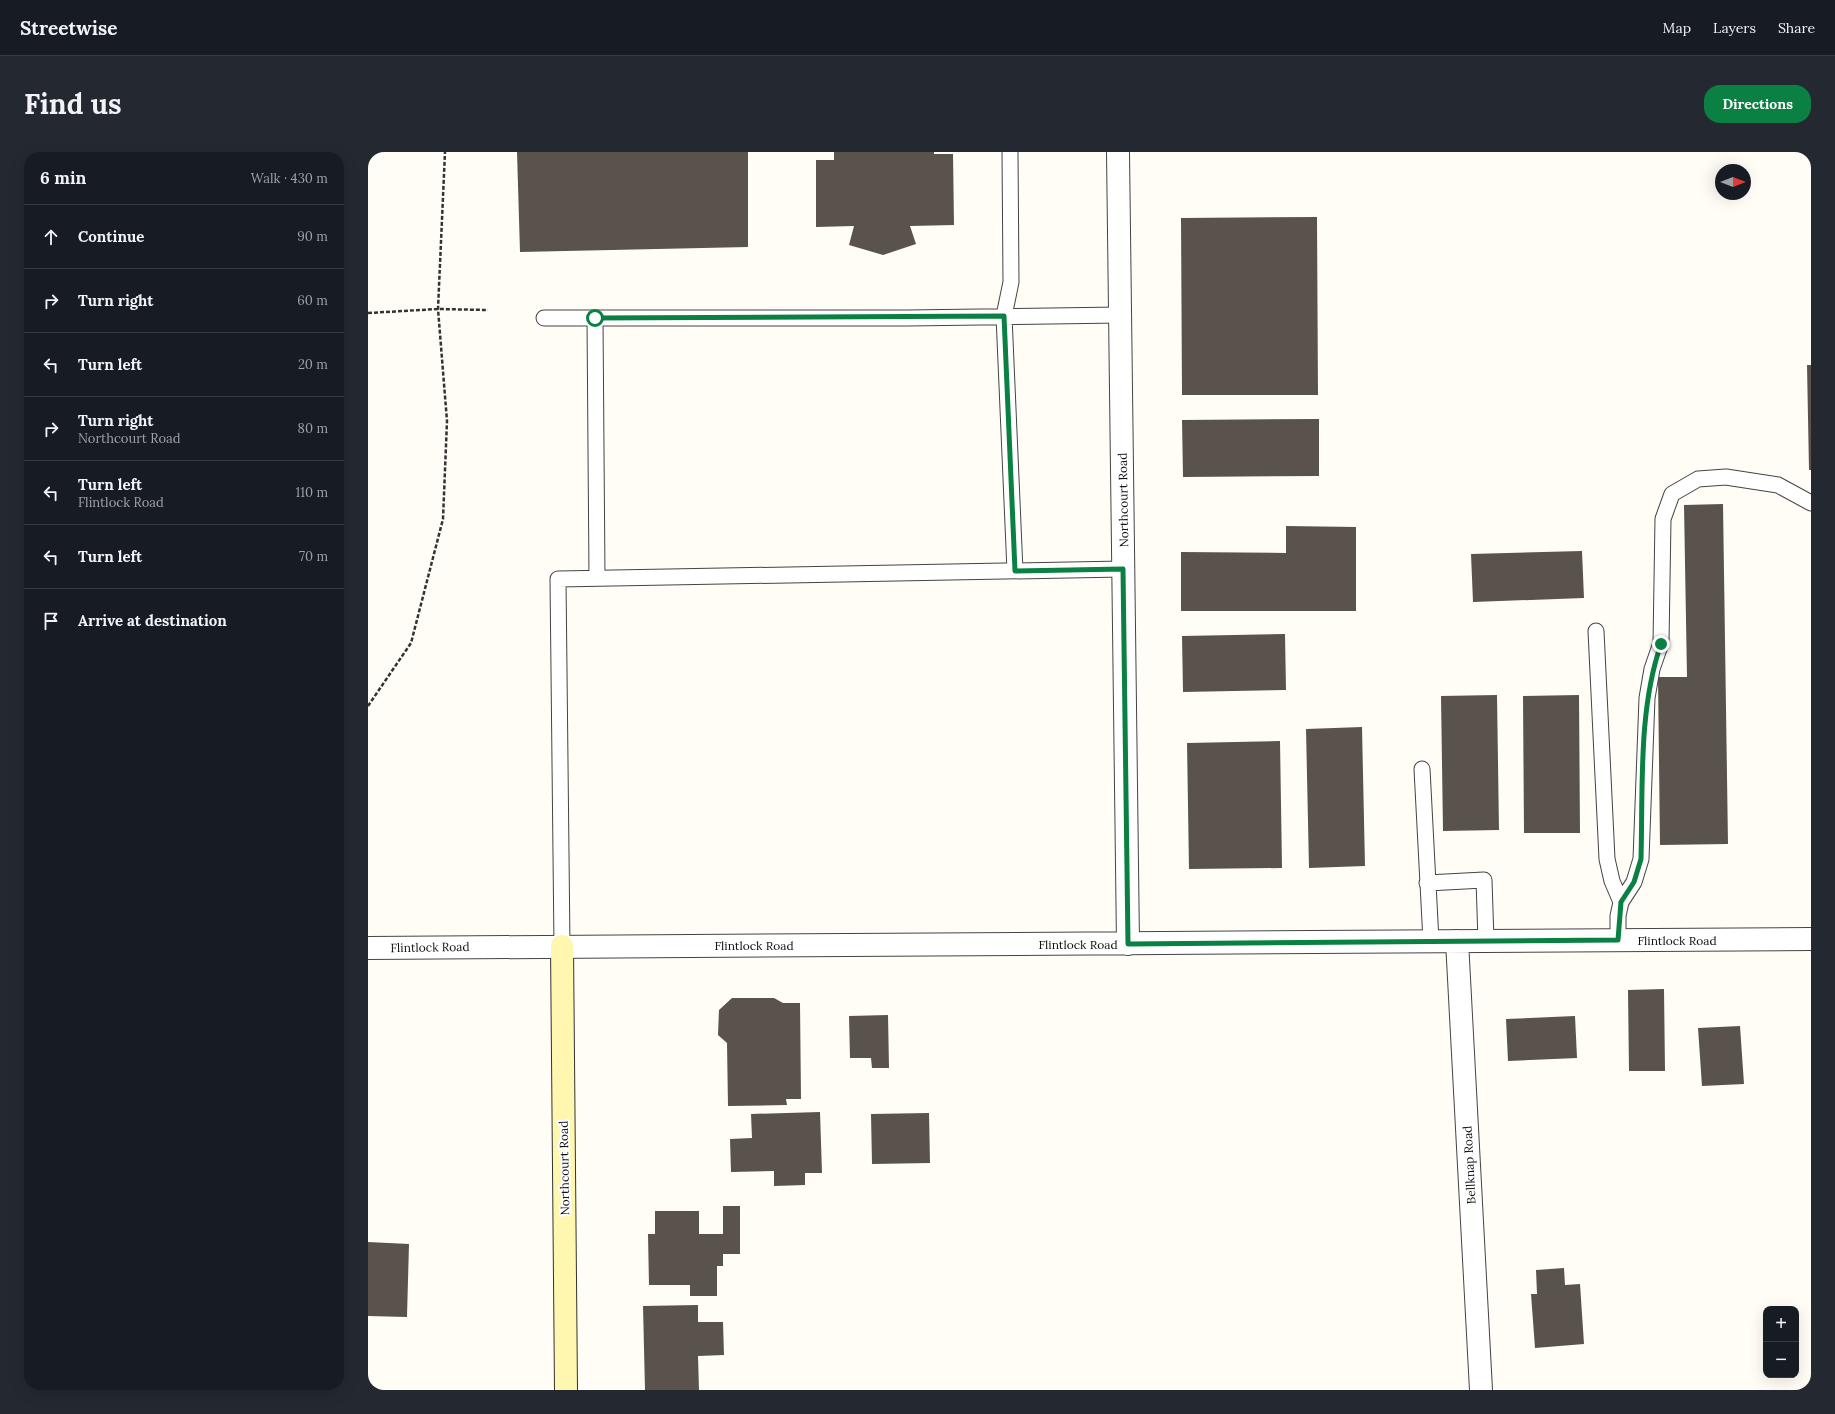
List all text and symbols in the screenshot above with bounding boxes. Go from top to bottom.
text: Streetwise [20,16,117,40]
text: Map [1663,19,1691,37]
text: Layers [1713,19,1756,37]
text: Share [1778,19,1815,37]
button: Directions [1704,85,1811,123]
text: Find us [24,86,122,122]
north arrow [1715,164,1751,200]
text: 6 min [40,167,86,189]
text: Walk · 430 m [251,170,328,187]
icon: ahead [40,226,62,248]
text: Continue [78,227,144,246]
text: 90 m [297,228,328,245]
icon: right [40,290,62,312]
text: Turn right [78,291,154,310]
text: 60 m [297,292,328,309]
route start [586,309,604,327]
icon: left [40,354,62,376]
text: Turn left [78,355,142,374]
text: 20 m [298,356,328,373]
text: Turn right [78,411,154,430]
icon: right [40,418,62,440]
text: 80 m [298,420,328,437]
text: Northcourt Road [78,430,180,447]
street label: Northcourt Road [1115,453,1131,547]
text: Turn left [78,475,142,494]
icon: left [40,482,62,504]
text: 110 m [295,484,328,501]
text: Flintlock Road [78,494,164,511]
icon: left [40,546,62,568]
text: Turn left [78,547,142,566]
text: 70 m [299,548,328,565]
icon: arrive [40,610,62,632]
text: Arrive at destination [78,611,227,630]
route end [1652,635,1670,653]
street label: Flintlock Road [1637,933,1717,948]
street label: Flintlock Road [1038,937,1118,952]
street label: Flintlock Road [714,938,794,953]
street label: Flintlock Road [390,939,470,955]
street label: Northcourt Road [556,1121,572,1215]
street label: Bellknap Road [1459,1125,1479,1205]
map controls [1763,1306,1799,1378]
button: + [1763,1306,1799,1342]
button: − [1763,1342,1799,1378]

